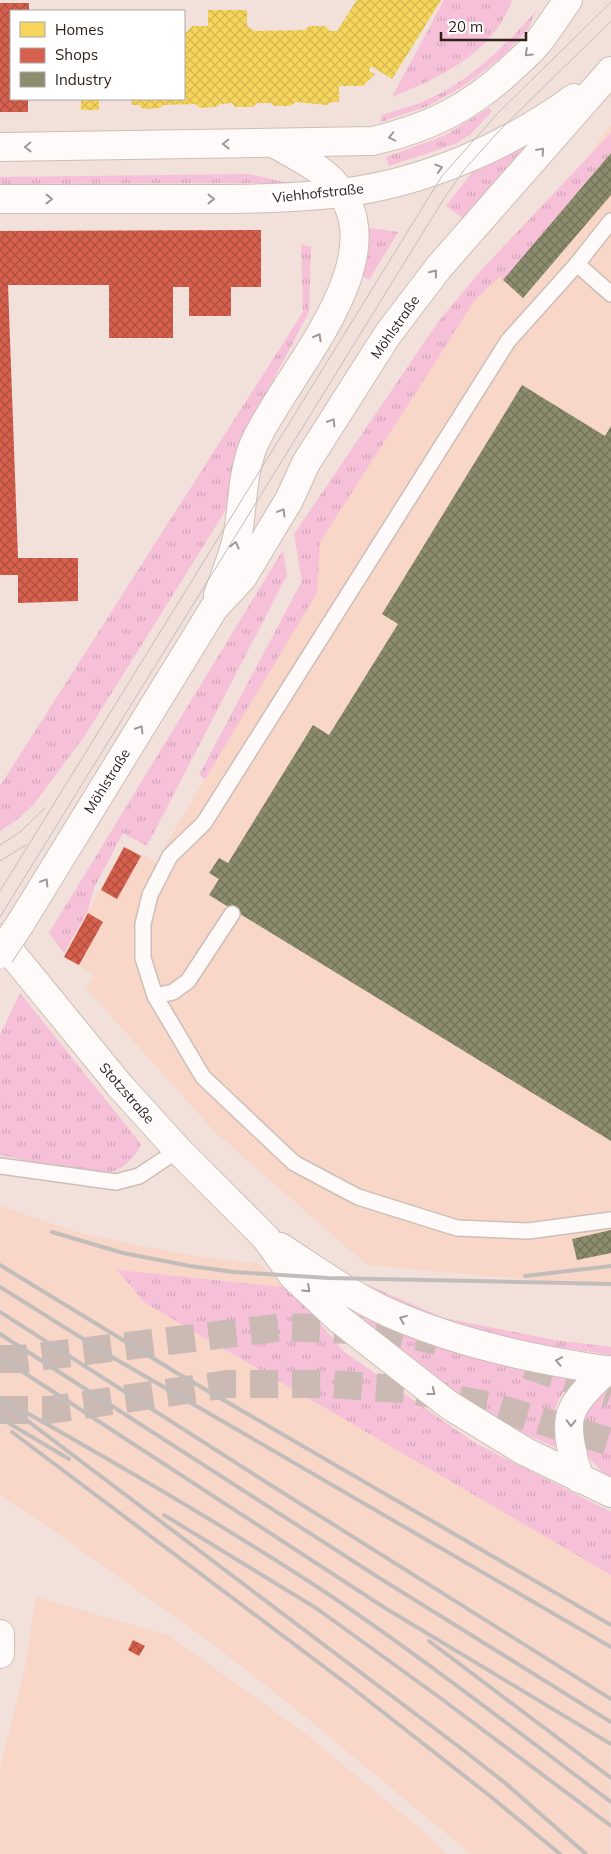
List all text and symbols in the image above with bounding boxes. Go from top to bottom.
legend [10,10,185,100]
scale bar [441,10,526,42]
text: 20 m [448,17,483,36]
text: Homes [55,20,104,39]
text: Shops [55,45,98,64]
one-way arrow [525,47,534,56]
text: Industry [55,70,112,89]
one-way arrow [387,131,396,142]
one-way arrow [222,139,230,150]
one-way arrow [24,141,32,152]
one-way arrow [535,148,543,157]
one-way arrow [435,164,443,174]
street label: Viehhofstraße [272,179,364,207]
one-way arrow [45,194,53,204]
one-way arrow [208,194,215,204]
one-way arrow [428,270,437,279]
street label: Möhlstraße [367,292,423,362]
one-way arrow [311,333,321,342]
one-way arrow [326,418,336,427]
one-way arrow [276,508,286,517]
one-way arrow [229,541,240,550]
one-way arrow [133,725,143,734]
street label: Möhlstraße [80,745,134,817]
one-way arrow [39,878,49,887]
street label: Stotzstraße [96,1059,158,1127]
one-way arrow [301,1283,310,1292]
one-way arrow [399,1314,407,1324]
one-way arrow [554,1357,563,1367]
one-way arrow [427,1387,436,1396]
one-way arrow [566,1420,576,1427]

